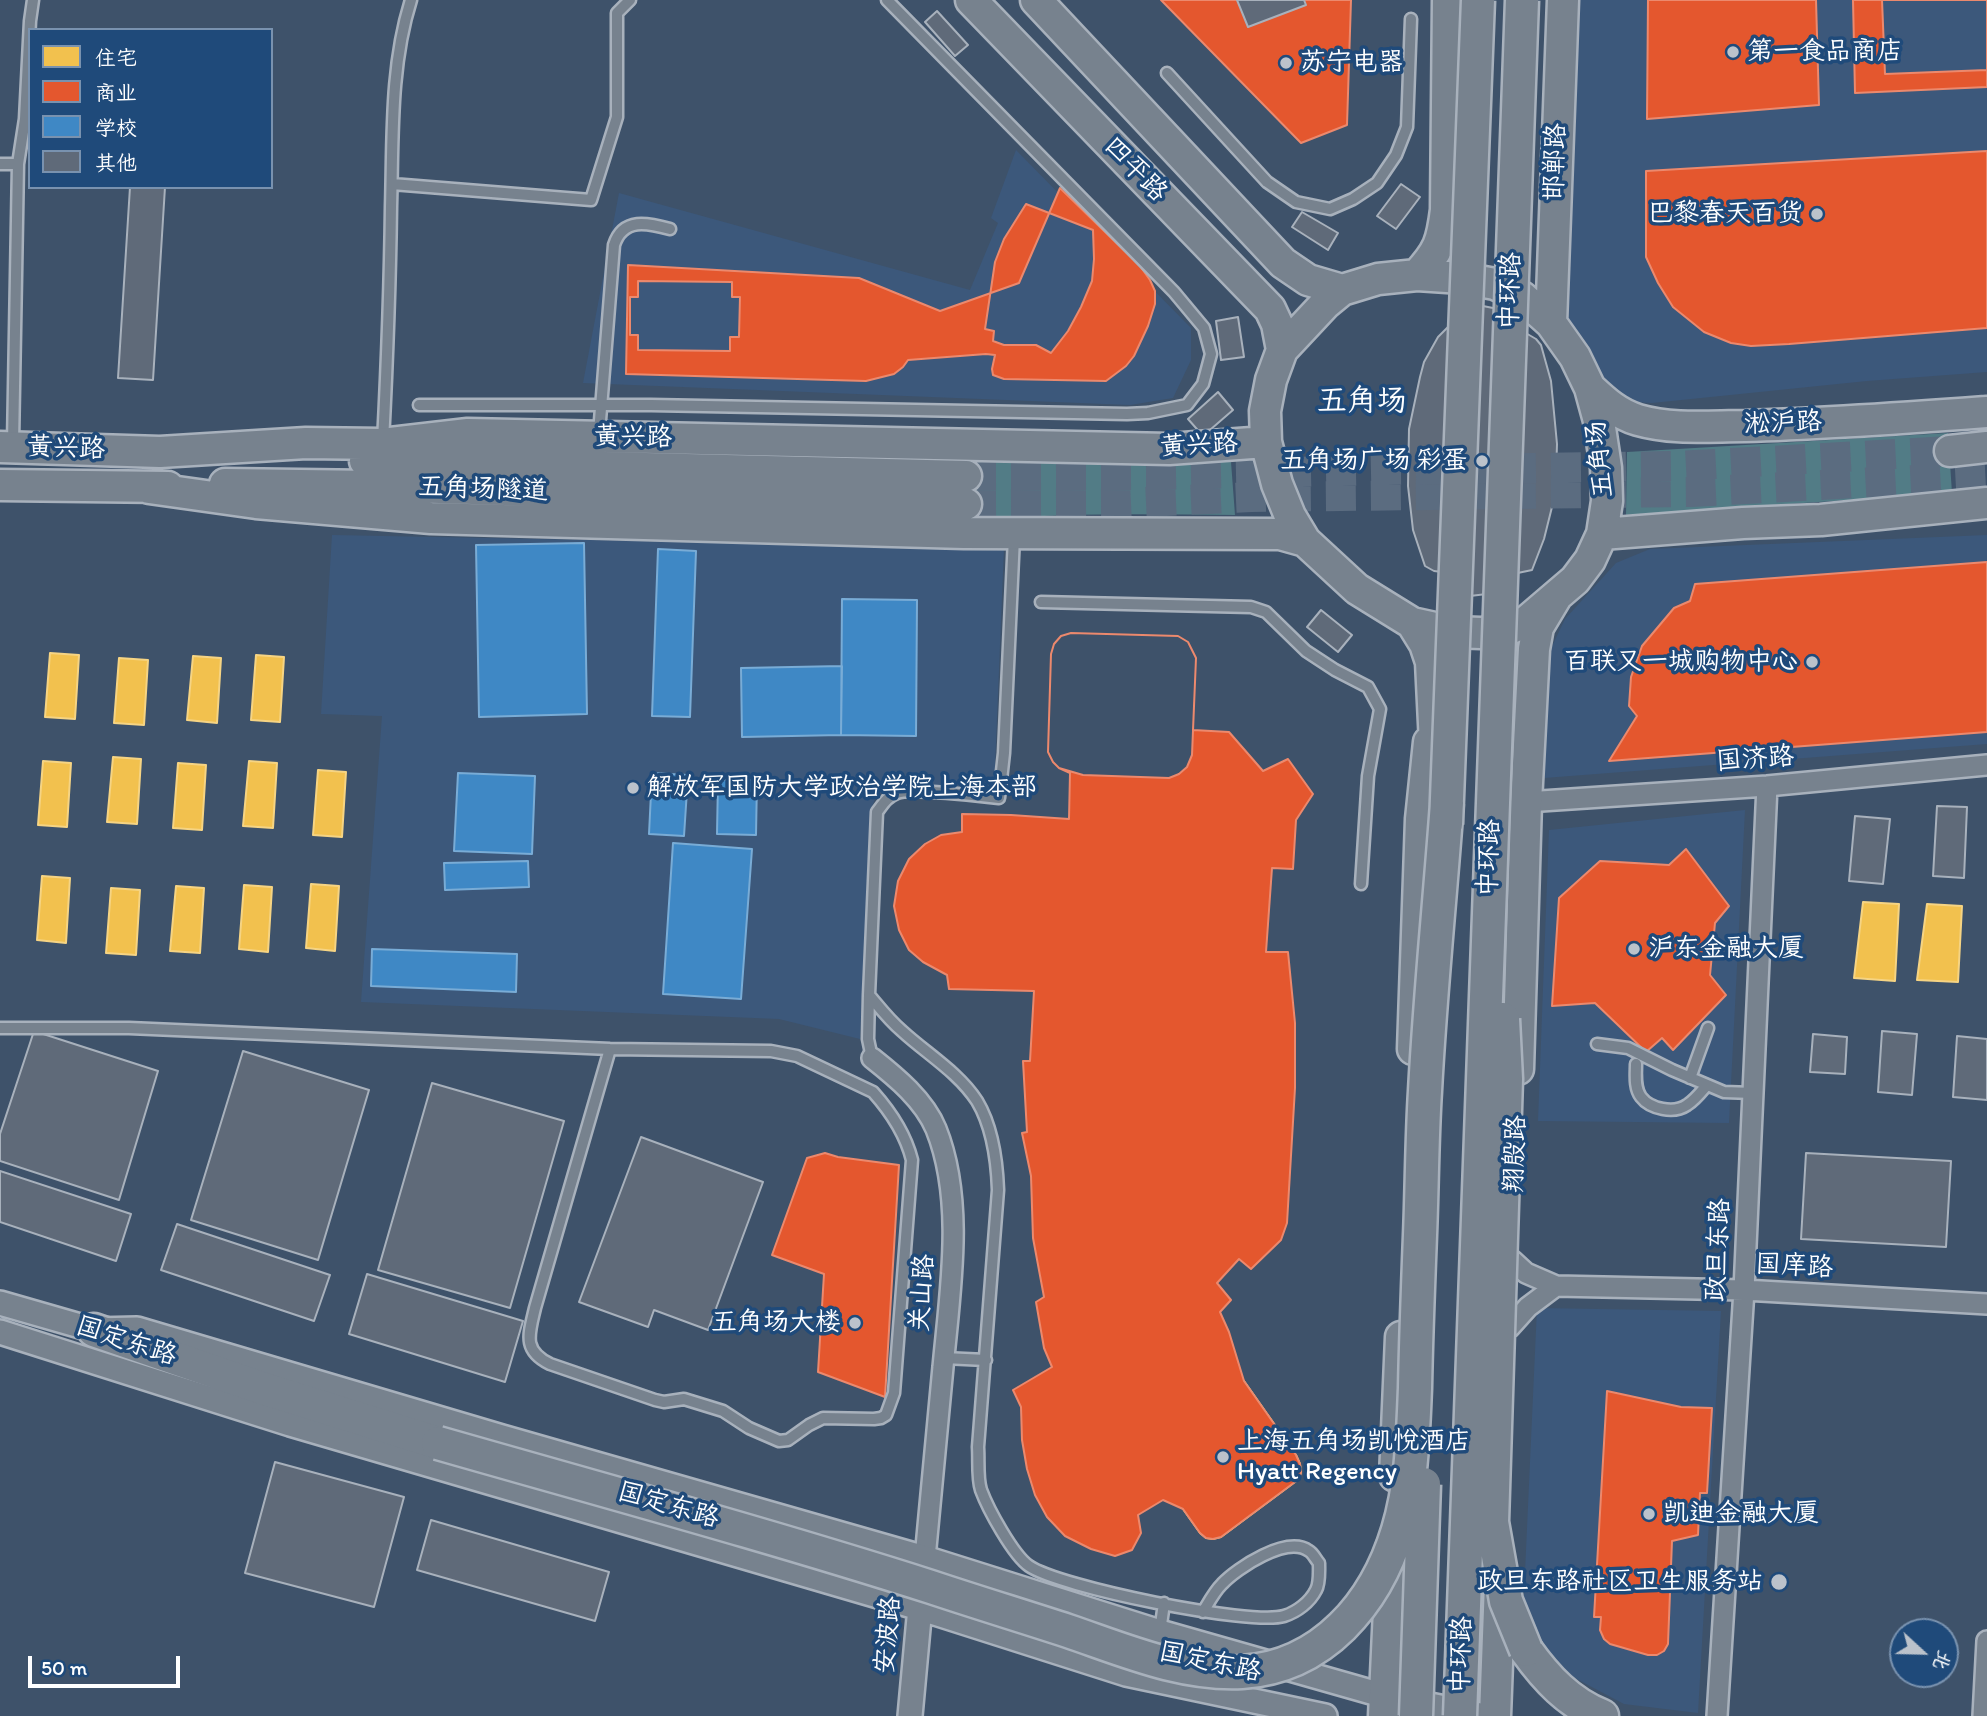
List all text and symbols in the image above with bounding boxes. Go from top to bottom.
legend [28,28,273,189]
place label: 第一食品商店 [1747,36,1903,68]
marker: 第一食品商店 [1725,44,1741,60]
text: 住宅 [95,45,137,70]
place label: 苏宁电器 [1300,47,1404,79]
marker: 苏宁电器 [1278,55,1294,71]
text: 商业 [95,80,137,105]
text: 学校 [95,115,137,140]
street label: 邯郸路 [1539,122,1573,202]
street label: 四平路 [1097,131,1173,209]
text: 其他 [95,150,137,175]
place label: 巴黎春天百货 [1647,198,1803,230]
marker: 巴黎春天百货 [1809,206,1825,222]
street label: 中环路 [1494,251,1528,331]
district label: 五角场 [1317,384,1407,420]
street label: 淞沪路 [1743,407,1823,441]
street label: 五角场 [1581,419,1621,499]
street label: 黄兴路 [594,422,672,454]
street label: 黄兴路 [1159,428,1239,464]
street label: 黄兴路 [26,432,106,466]
place label: 五角场广场 彩蛋 [1280,445,1468,477]
marker: 五角场广场 彩蛋 [1474,453,1490,469]
street label: 五角场隧道 [417,472,549,508]
place label: 百联又一城购物中心 [1564,646,1798,678]
marker: 百联又一城购物中心 [1804,654,1820,670]
street label: 国济路 [1715,742,1795,778]
place label: 解放军国防大学政治学院上海本部 [647,772,1037,804]
marker: 解放军国防大学政治学院上海本部 [625,780,641,796]
street label: 中环路 [1473,818,1507,898]
place label: 沪东金融大厦 [1648,933,1804,965]
marker: 沪东金融大厦 [1626,941,1642,957]
street label: 翔殷路 [1499,1114,1533,1194]
street label: 政旦东路 [1701,1197,1737,1303]
street label: 国庠路 [1754,1249,1834,1285]
street label: 关山路 [905,1253,941,1333]
place label: 五角场大楼 [711,1307,841,1339]
street label: 国定东路 [72,1311,180,1373]
marker: 五角场大楼 [847,1315,863,1331]
place label: 上海五角场凯悦酒店 Hyatt Regency [1237,1426,1471,1488]
marker: 上海五角场凯悦酒店 Hyatt Regency [1215,1449,1231,1465]
street label: 国定东路 [614,1477,722,1535]
place label: 凯迪金融大厦 [1663,1498,1819,1530]
marker: 凯迪金融大厦 [1641,1506,1657,1522]
place label: 政旦东路社区卫生服务站 [1477,1566,1763,1598]
marker: 政旦东路社区卫生服务站 [1769,1572,1789,1592]
street label: 安波路 [870,1595,908,1675]
street label: 中环路 [1445,1615,1479,1695]
north arrow [1889,1618,1959,1688]
street label: 国定东路 [1156,1637,1264,1689]
scale bar [32,1642,184,1686]
text: 北 [1928,1647,1956,1673]
text: 50 m [41,1655,87,1680]

